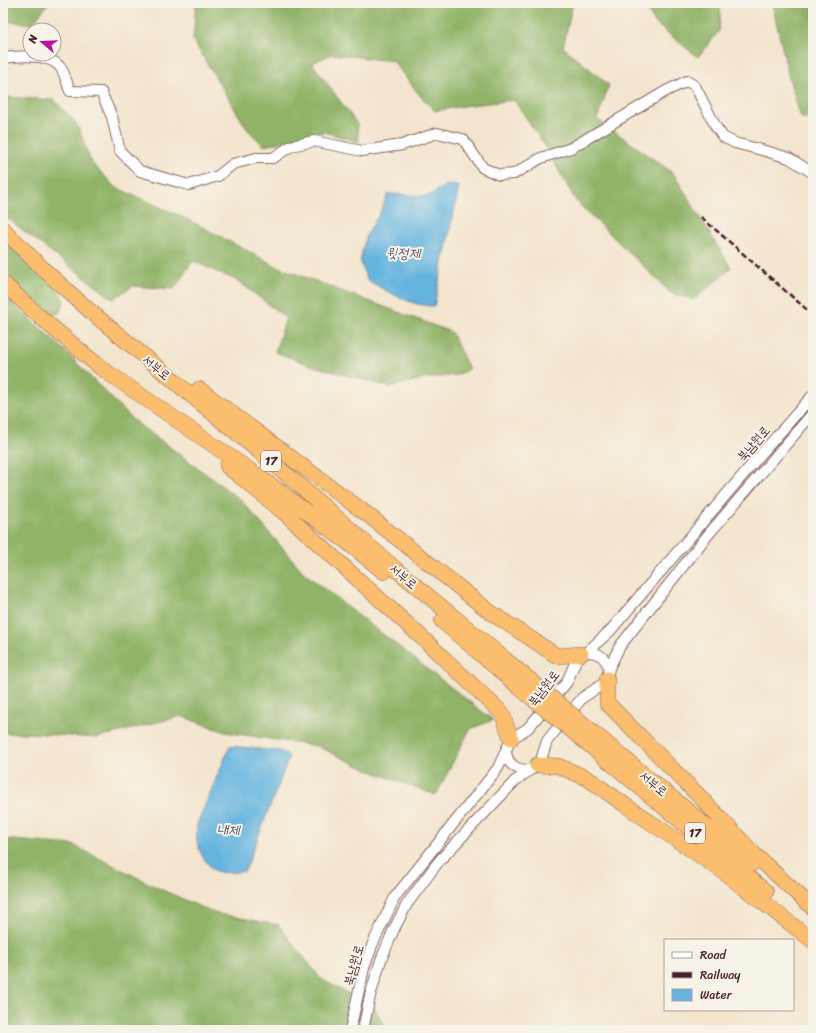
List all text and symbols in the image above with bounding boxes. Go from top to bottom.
north arrow [22,22,62,62]
text: N [22,32,43,47]
water label: 윗정제 [386,241,422,266]
street label: 서부로 [137,348,176,386]
street label: 북남원로 [731,420,776,467]
road number: 17 [261,451,281,471]
street label: 서부로 [384,557,423,595]
street label: 북남원로 [521,665,565,712]
street label: 서부로 [634,764,673,802]
water label: 내제 [217,818,241,843]
road number: 17 [685,823,705,843]
legend [664,939,794,1011]
street label: 북남원로 [337,942,370,988]
text: Road [700,944,727,966]
text: Railway [700,964,741,986]
text: Water [700,984,733,1006]

